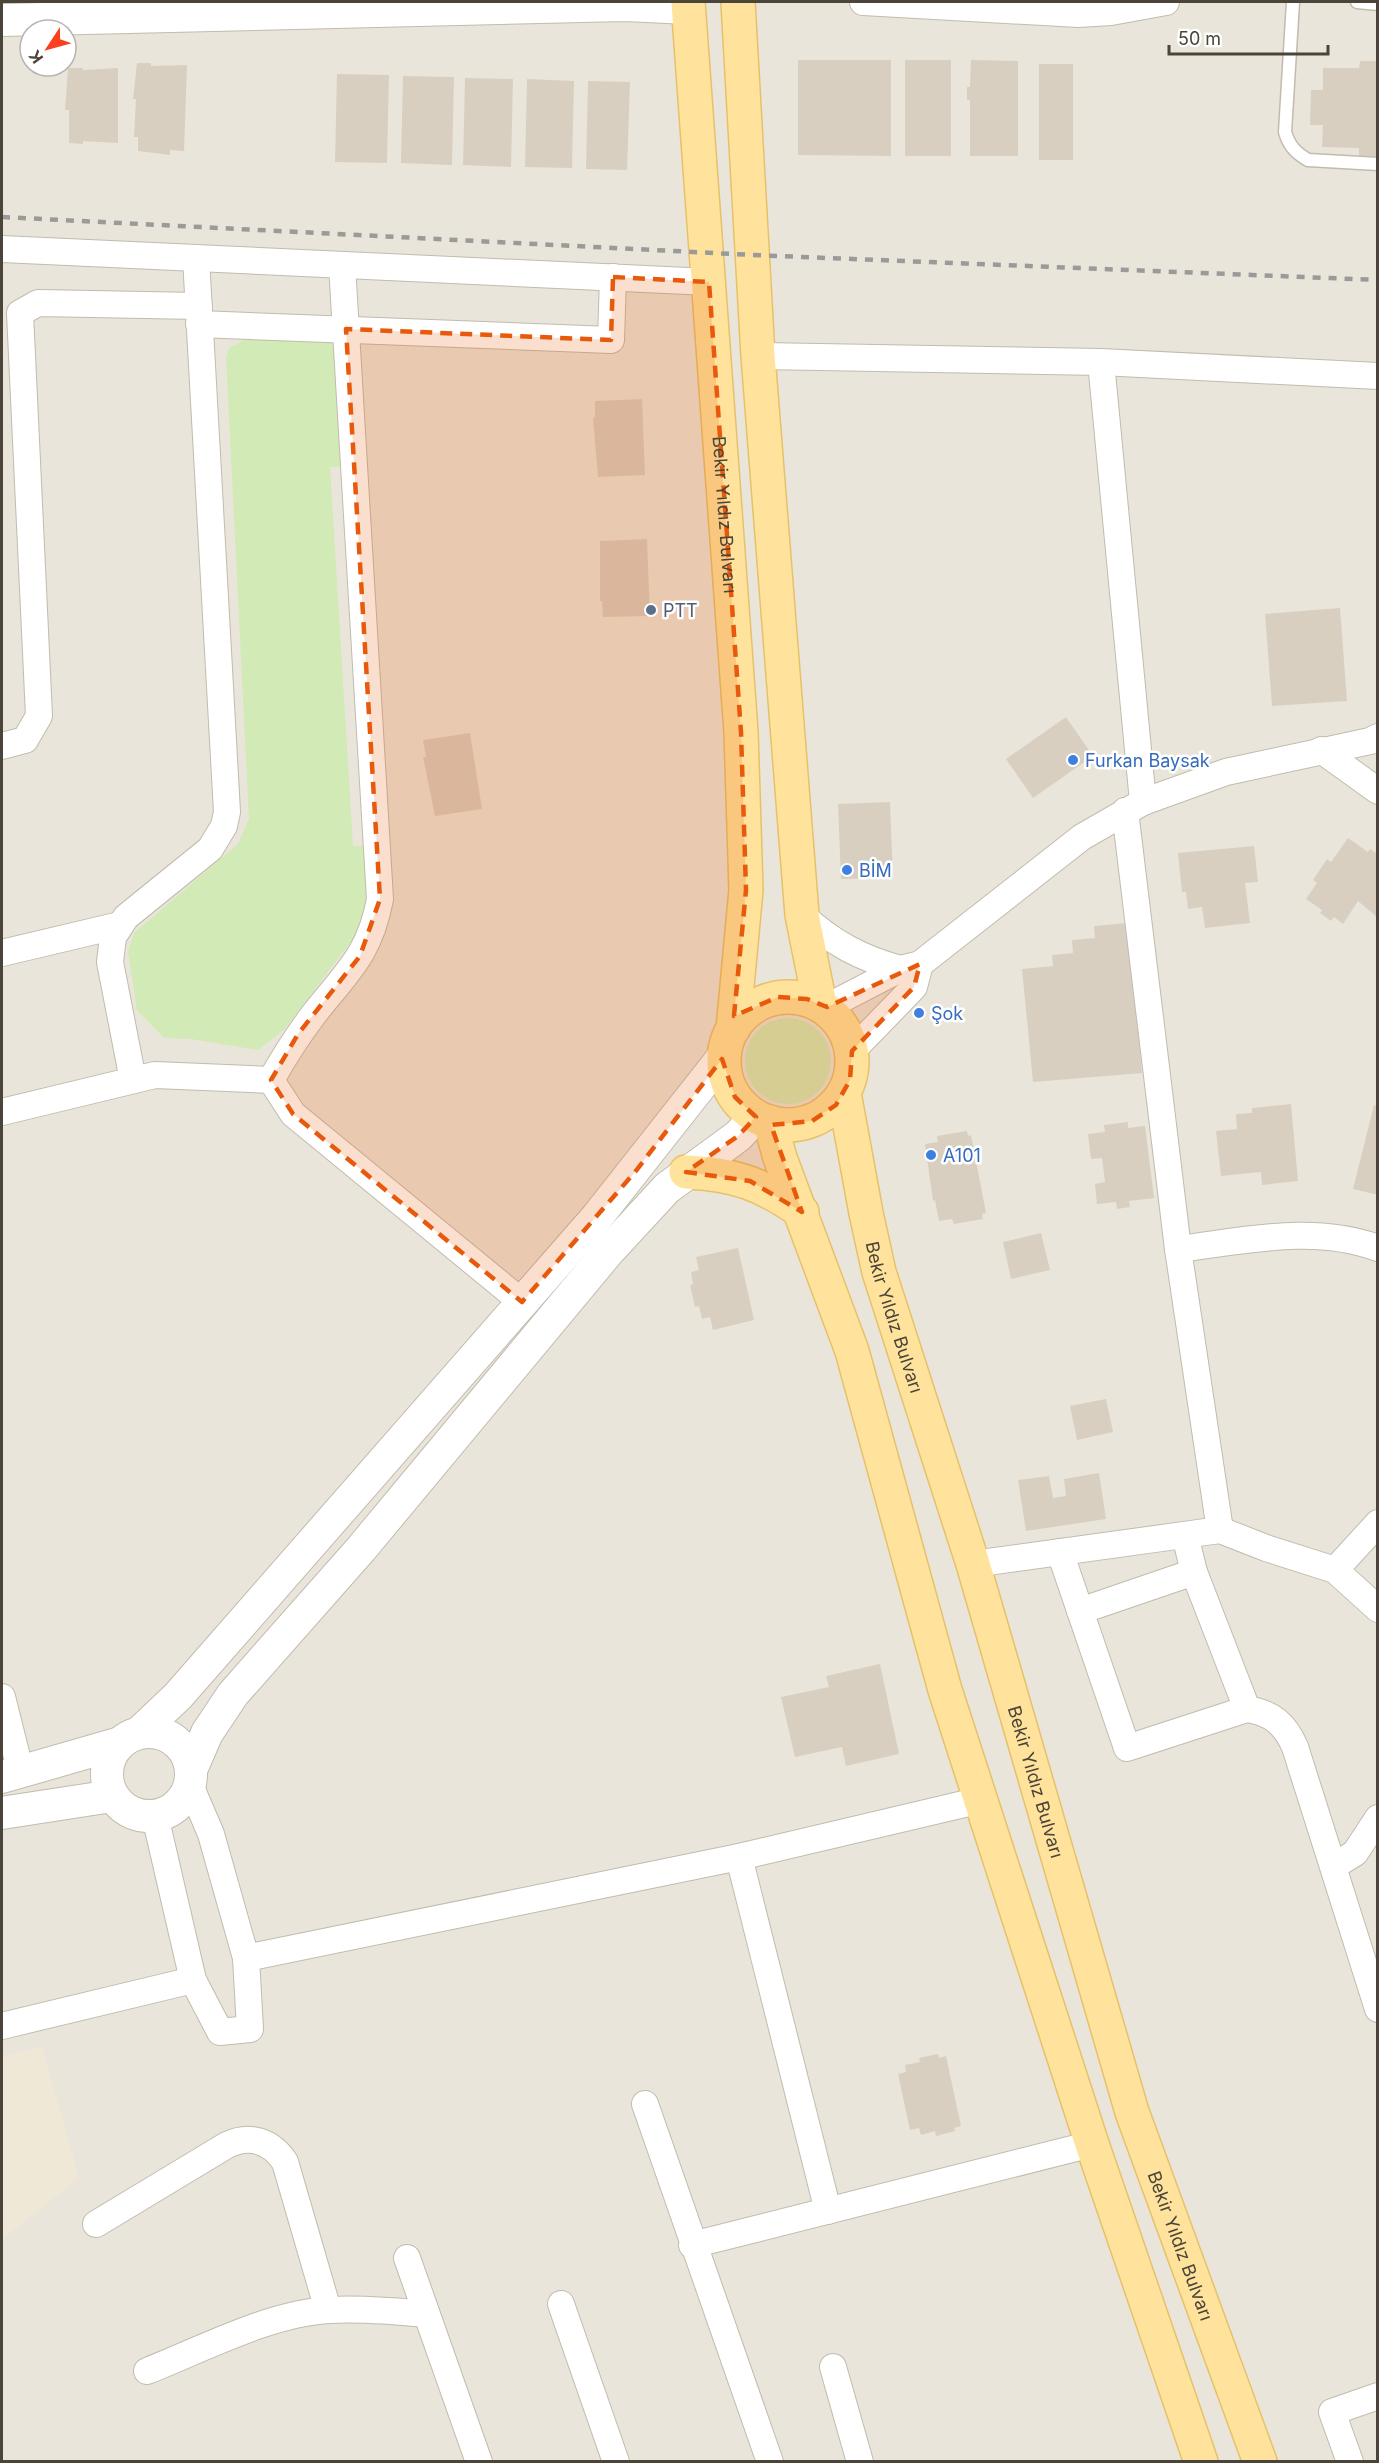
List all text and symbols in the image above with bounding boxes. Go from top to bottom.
north arrow [18,18,78,78]
scale bar [1169,18,1328,56]
text: 50 m [1178,28,1221,49]
text: K [24,46,47,67]
street label: Bekir Yıldız Bulvarı [709,435,741,594]
place label: PTT [663,600,698,621]
marker: PTT [644,603,658,617]
place label: Furkan Baysak [1085,750,1210,771]
marker: Furkan Baysak [1066,753,1080,767]
place label: BİM [859,859,892,881]
marker: BİM [840,863,854,877]
place label: Şok [931,1003,963,1024]
marker: Şok [912,1006,926,1020]
place label: A101 [943,1145,981,1166]
marker: A101 [924,1148,938,1162]
street label: Bekir Yıldız Bulvarı [862,1239,928,1396]
street label: Bekir Yıldız Bulvarı [1004,1703,1068,1860]
street label: Bekir Yıldız Bulvarı [1144,2168,1218,2323]

